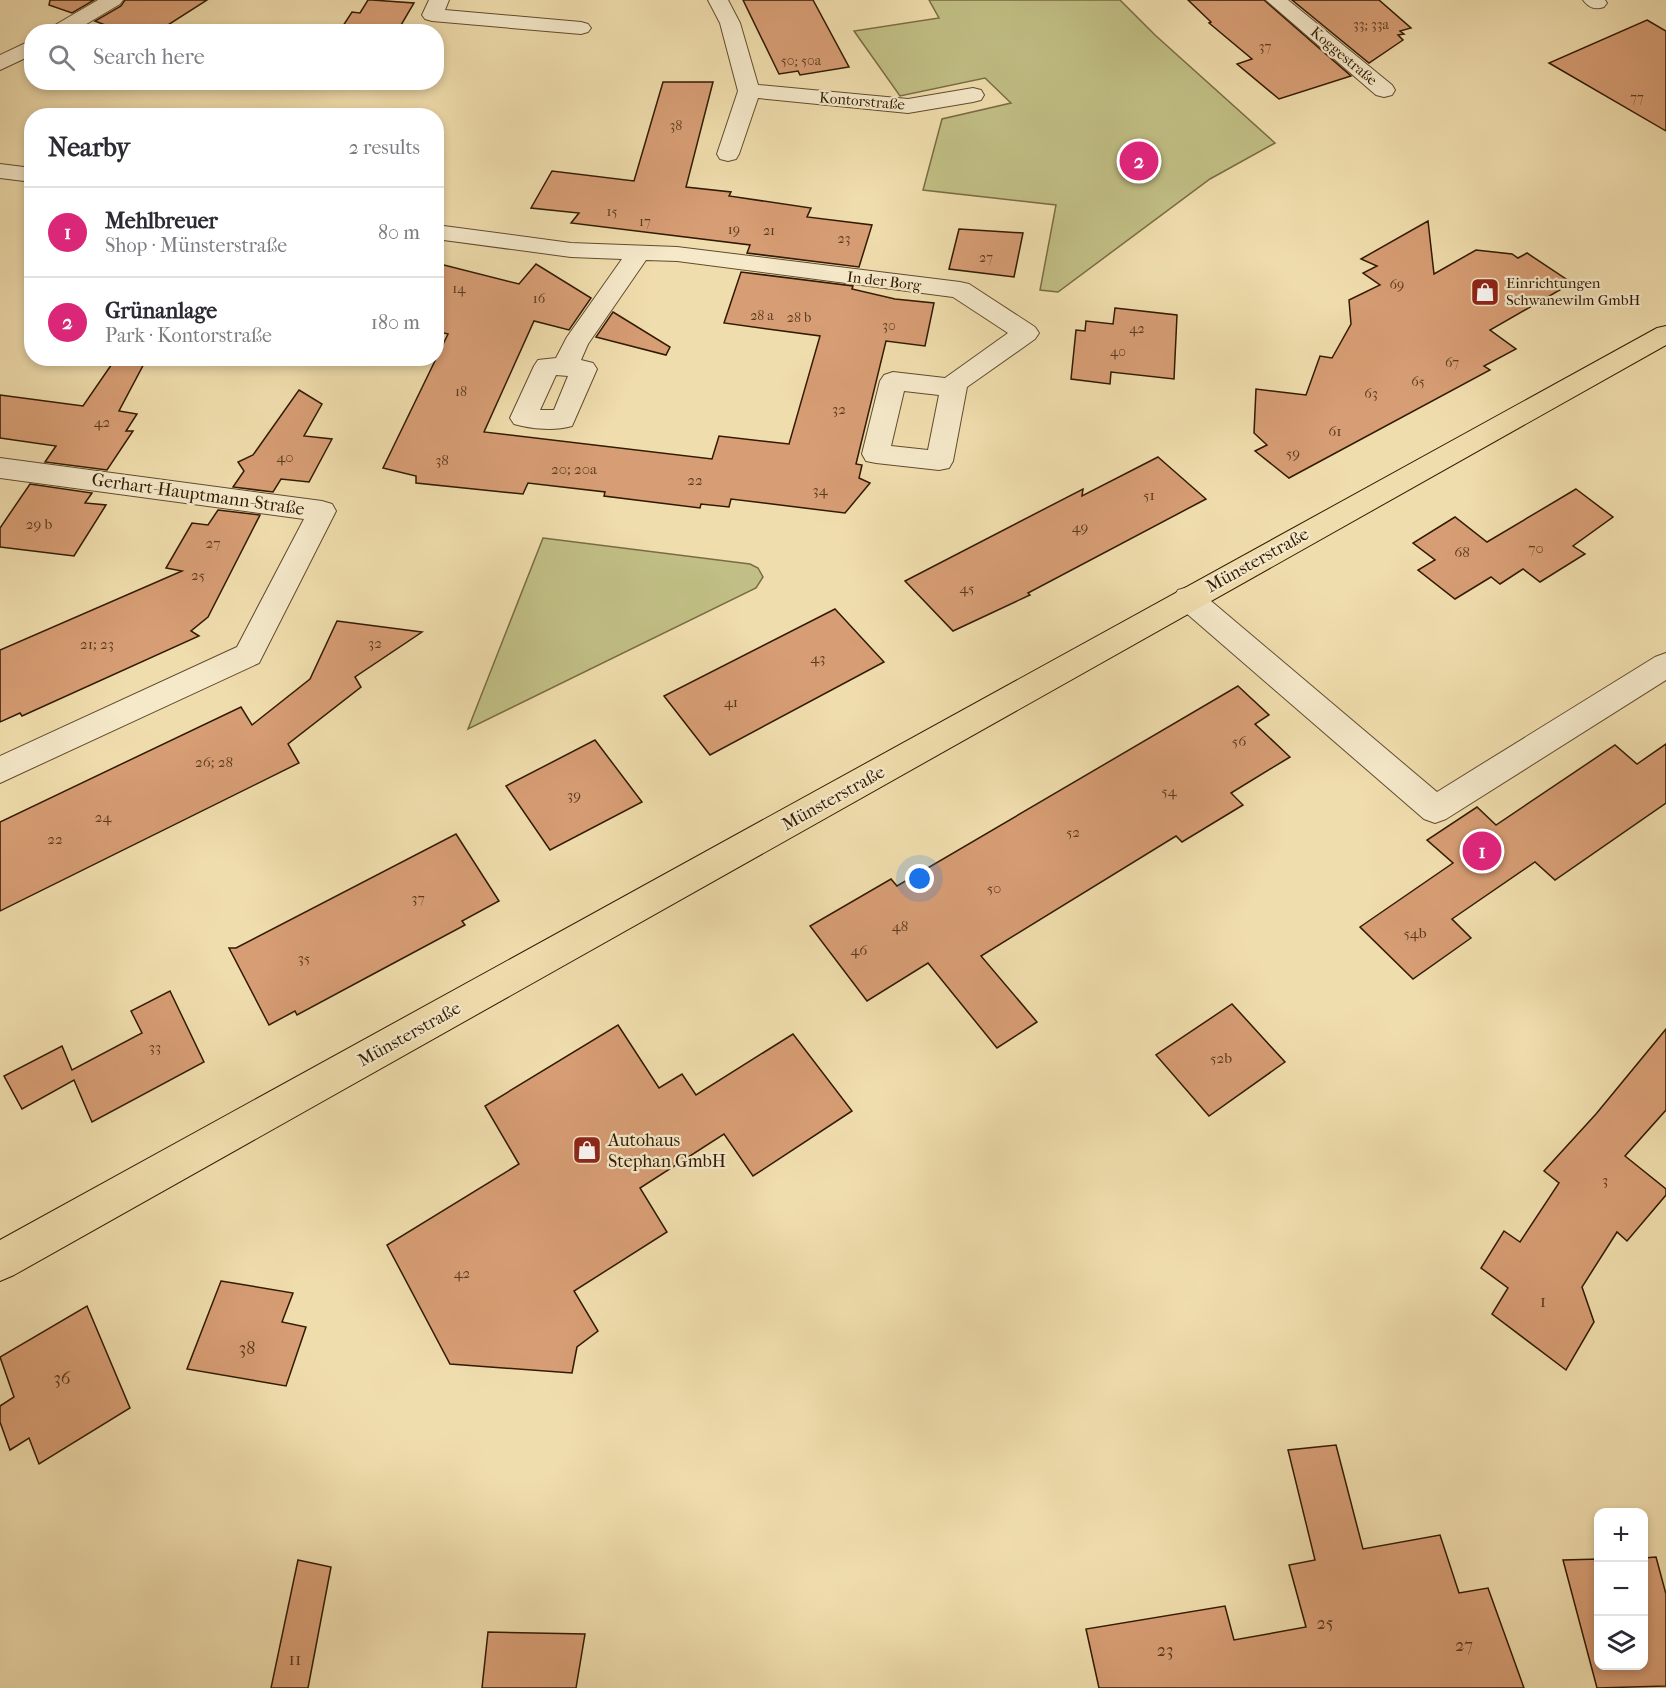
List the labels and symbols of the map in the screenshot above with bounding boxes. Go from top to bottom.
house number: 33; 33a [1353,16,1390,33]
street label: Koggestraße [1307,23,1381,89]
house number: 37 [1259,38,1271,55]
house number: 50; 50a [781,52,822,69]
street label: Kontorstraße [818,88,906,114]
house number: 77 [1630,89,1644,106]
house number: 38 [670,117,682,134]
pin: 2 [1120,138,1158,184]
house number: 15 [607,203,618,220]
house number: 17 [639,213,651,230]
house number: 19 [728,221,740,238]
house number: 21 [763,222,775,239]
house number: 23 [838,230,850,247]
house number: 27 [979,249,993,266]
street label: In der Borg [846,268,923,295]
place label: Einrichtungen Schwanewilm GmbH [1506,274,1640,309]
house number: 69 [1390,276,1404,293]
shop icon: Einrichtungen Schwanewilm GmbH [1469,276,1501,308]
house number: 14 [452,280,466,297]
house number: 16 [533,290,546,307]
house number: 28 a [750,307,774,324]
house number: 28 b [787,309,811,326]
house number: 30 [882,317,896,334]
house number: 42 [1129,320,1145,337]
house number: 40 [1110,343,1126,360]
house number: 67 [1445,354,1459,371]
house number: 65 [1411,373,1425,390]
house number: 18 [455,383,467,400]
house number: 63 [1364,385,1378,402]
house number: 32 [832,400,846,418]
house number: 42 [94,413,111,431]
house number: 61 [1328,422,1342,440]
house number: 59 [1286,444,1300,462]
house number: 40 [276,448,294,466]
house number: 38 [435,451,449,469]
house number: 20; 20a [551,460,598,478]
street label: Gerhart-Hauptmann-Straße [90,469,306,520]
house number: 22 [687,471,703,489]
house number: 34 [812,481,829,499]
house number: 51 [1143,486,1155,504]
house number: 29 b [26,515,52,533]
house number: 49 [1072,518,1088,536]
street label: Münsterstraße [1202,523,1312,597]
house number: 27 [206,534,220,552]
house number: 70 [1528,539,1544,557]
house number: 68 [1454,543,1470,561]
house number: 25 [191,566,205,584]
house number: 45 [960,579,974,597]
house number: 32 [368,634,382,652]
house number: 21; 23 [80,635,114,653]
house number: 43 [810,649,826,667]
house number: 41 [724,693,738,711]
house number: 56 [1232,732,1247,750]
house number: 26; 28 [195,753,233,771]
street label: Münsterstraße [778,761,888,835]
house number: 54 [1161,782,1178,800]
house number: 39 [567,786,581,804]
house number: 24 [95,808,112,826]
house number: 52 [1066,823,1080,841]
pin: 1 [1462,828,1502,874]
house number: 22 [47,830,63,848]
your location [905,864,934,893]
house number: 50 [987,879,1001,897]
house number: 37 [411,889,425,907]
house number: 48 [892,917,908,935]
house number: 54b [1403,924,1427,942]
house number: 46 [851,941,868,959]
house number: 35 [298,949,310,967]
street label: Münsterstraße [354,997,464,1071]
house number: 33 [149,1038,161,1056]
house number: 52b [1210,1049,1232,1067]
place label: Autohaus Stephan GmbH [607,1130,726,1172]
shop icon: Autohaus Stephan GmbH [571,1134,603,1166]
house number: 3 [1602,1171,1608,1189]
house number: 42 [454,1264,471,1282]
house number: 1 [1540,1291,1546,1312]
house number: 38 [239,1338,255,1359]
house number: 36 [53,1368,71,1389]
house number: 25 [1316,1613,1334,1634]
house number: 27 [1455,1635,1473,1656]
house number: 23 [1157,1640,1173,1661]
house number: 11 [289,1649,301,1670]

